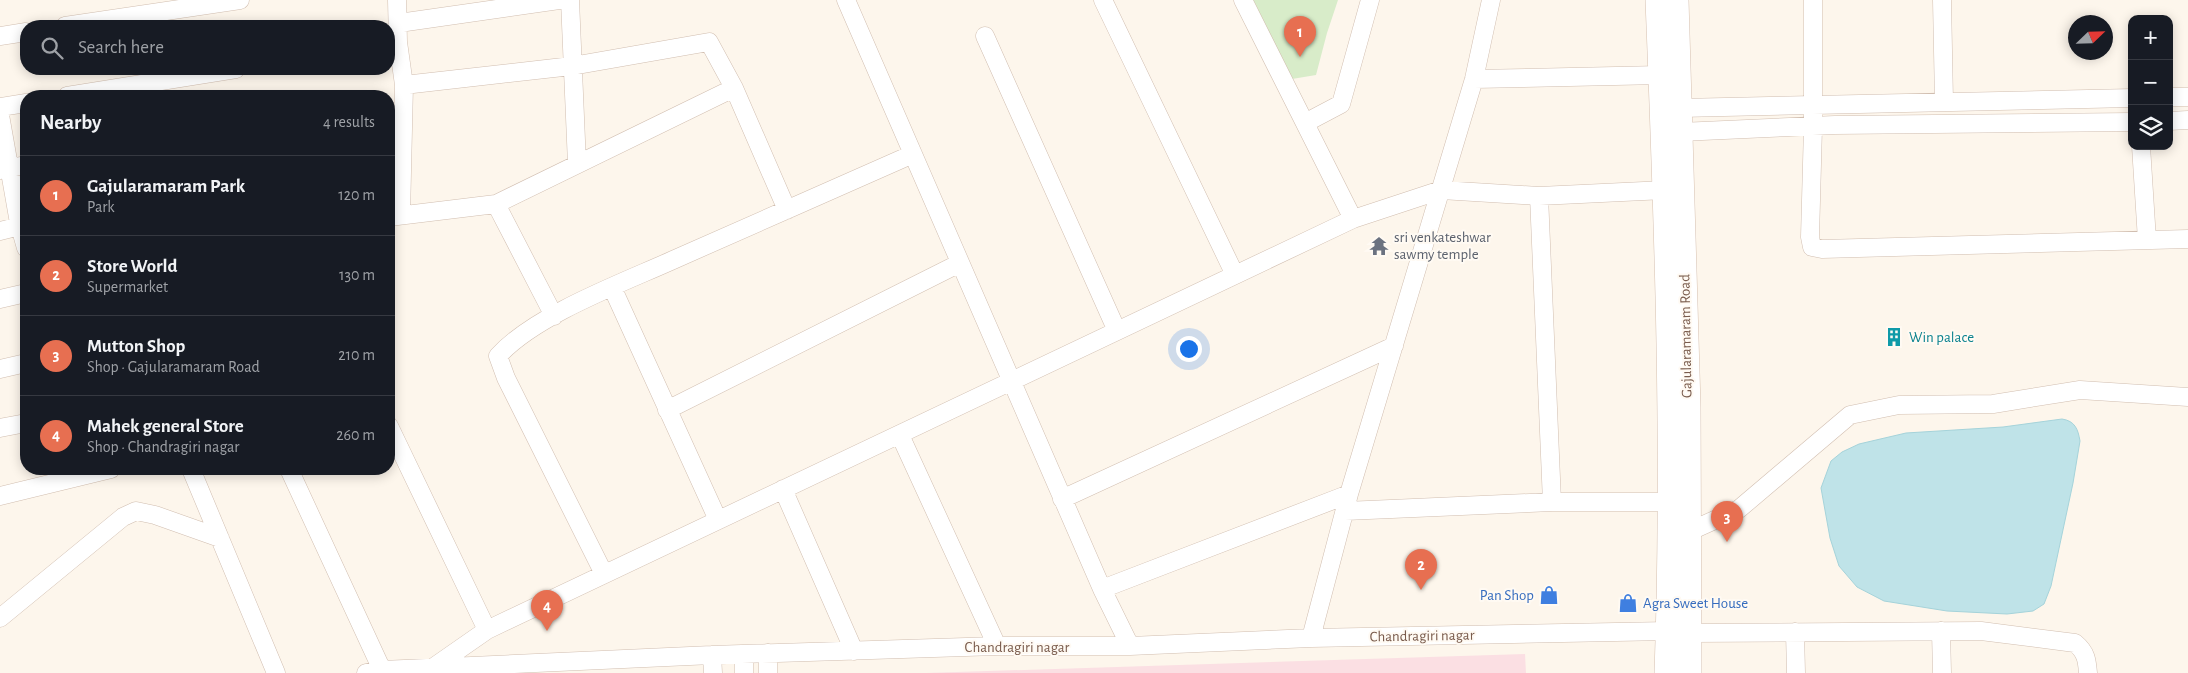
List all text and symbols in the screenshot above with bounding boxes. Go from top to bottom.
north arrow [2068,15,2113,60]
map controls [2128,15,2173,150]
button: + [2128,15,2173,60]
pin: 1 [1284,16,1316,57]
search box [20,20,395,75]
icon: search [38,34,66,62]
text: Search here [78,38,164,57]
button: − [2128,60,2173,105]
button: layers [2128,105,2173,150]
text: Nearby [40,112,101,133]
text: 4 results [323,114,375,130]
text: Gajularamaram Park [87,177,245,196]
text: 1 [53,187,59,203]
text: 120 m [338,187,375,203]
text: Park [87,199,115,215]
place label: sri venkateshwar sawmy temple [1394,230,1491,262]
temple icon: sri venkateshwar sawmy temple [1368,235,1390,257]
text: Store World [87,257,177,276]
text: 2 [52,267,60,283]
text: 130 m [339,267,375,283]
street label: Gajularamaram Road [1677,274,1695,398]
text: Supermarket [87,279,168,295]
building icon: Win palace [1883,326,1905,348]
place label: Win palace [1909,330,1974,345]
your location [1176,336,1202,362]
text: Mutton Shop [87,337,185,356]
text: 3 [53,347,59,363]
text: 210 m [338,347,375,363]
text: Shop · Gajularamaram Road [87,359,260,375]
text: Mahek general Store [87,417,244,436]
text: 4 [52,427,60,443]
text: 260 m [336,427,375,443]
text: Shop · Chandragiri nagar [87,439,239,455]
pin: 3 [1711,501,1743,542]
pin: 2 [1405,549,1437,590]
shop icon: Pan Shop [1538,584,1560,606]
place label: Pan Shop [1480,588,1534,603]
pin: 4 [531,590,563,631]
shop icon: Agra Sweet House [1617,592,1639,614]
place label: Agra Sweet House [1643,596,1748,611]
street label: Chandragiri nagar [1369,628,1475,644]
street label: Chandragiri nagar [965,640,1070,655]

